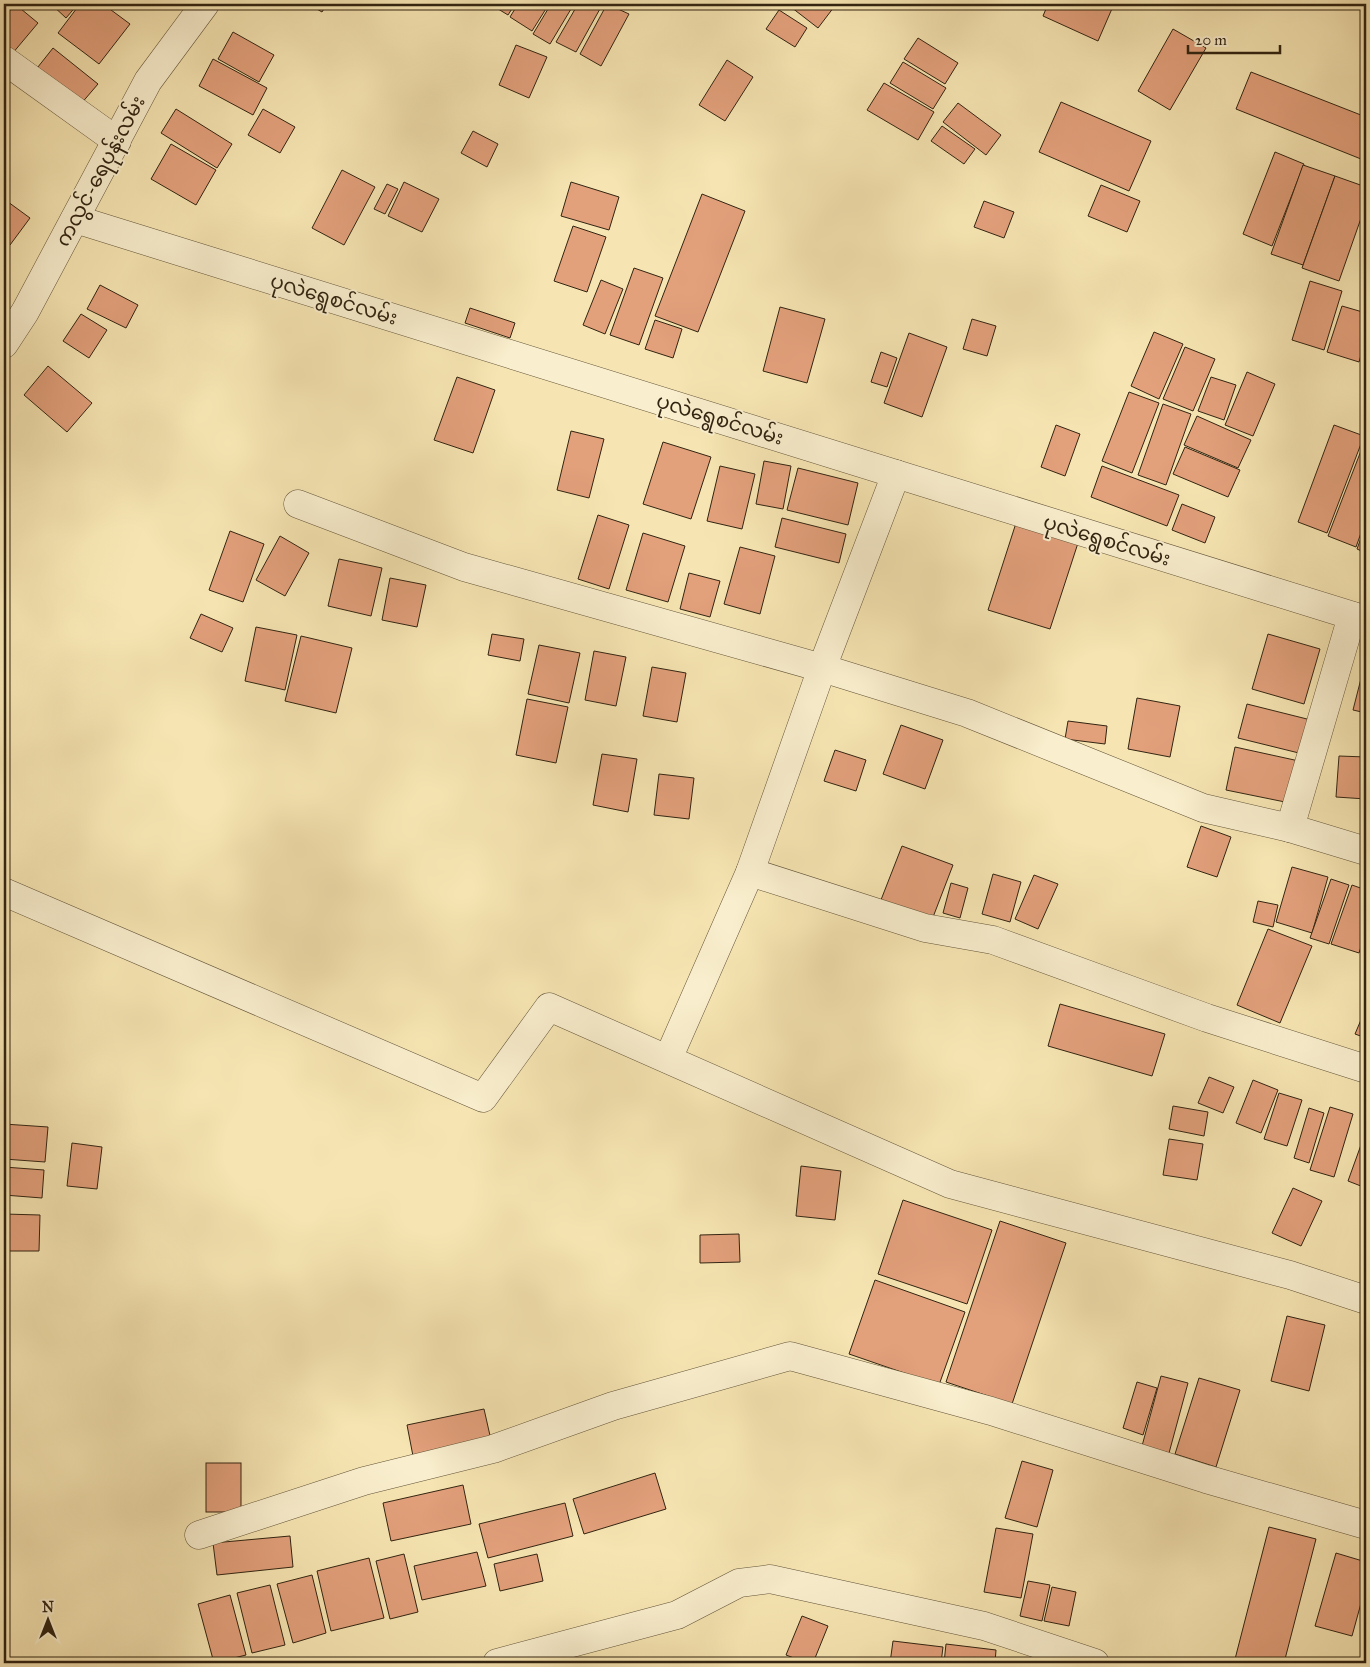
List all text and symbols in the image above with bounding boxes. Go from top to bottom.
scale bar [1188,22,1280,54]
text: 20 m [1195,31,1227,49]
street label: ကလွင်-ရေပုန်းလမ်း [48,91,154,253]
street label: ပုလဲရွေစင်လမ်း [266,266,401,334]
street label: ပုလဲရွေစင်လမ်း [652,386,787,454]
street label: ပုလဲရွေစင်လမ်း [1039,507,1174,575]
north arrow [22,1594,72,1644]
text: N [42,1599,54,1616]

